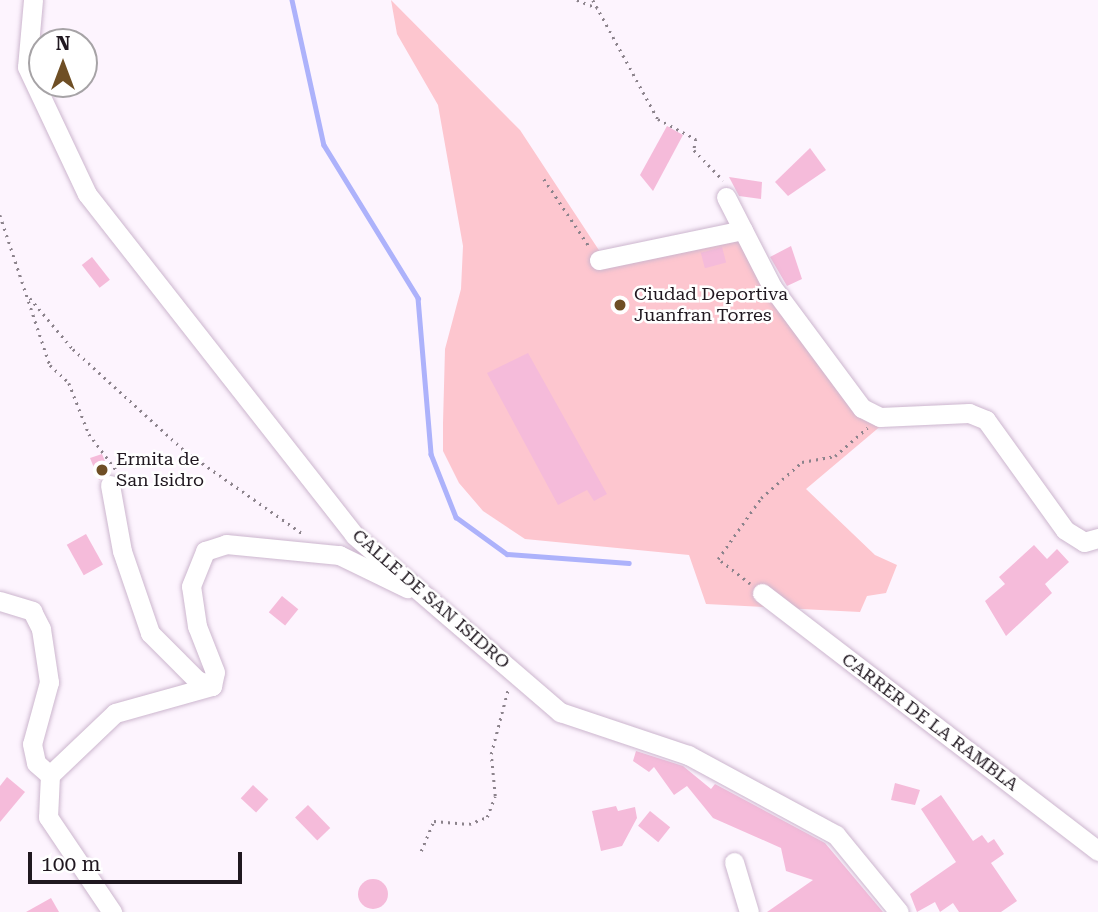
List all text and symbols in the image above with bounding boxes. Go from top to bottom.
north arrow [28,28,98,98]
text: N [56,32,70,55]
place label: Ciudad Deportiva Juanfran Torres [634,284,788,326]
marker: Ciudad Deportiva Juanfran Torres [612,297,628,313]
place label: Ermita de San Isidro [116,449,204,491]
marker: Ermita de San Isidro [94,462,110,478]
street label: CALLE DE SAN ISIDRO [348,525,514,673]
street label: CARRER DE LA RAMBLA [837,648,1023,796]
scale bar [32,838,245,882]
text: 100 m [41,852,101,876]

